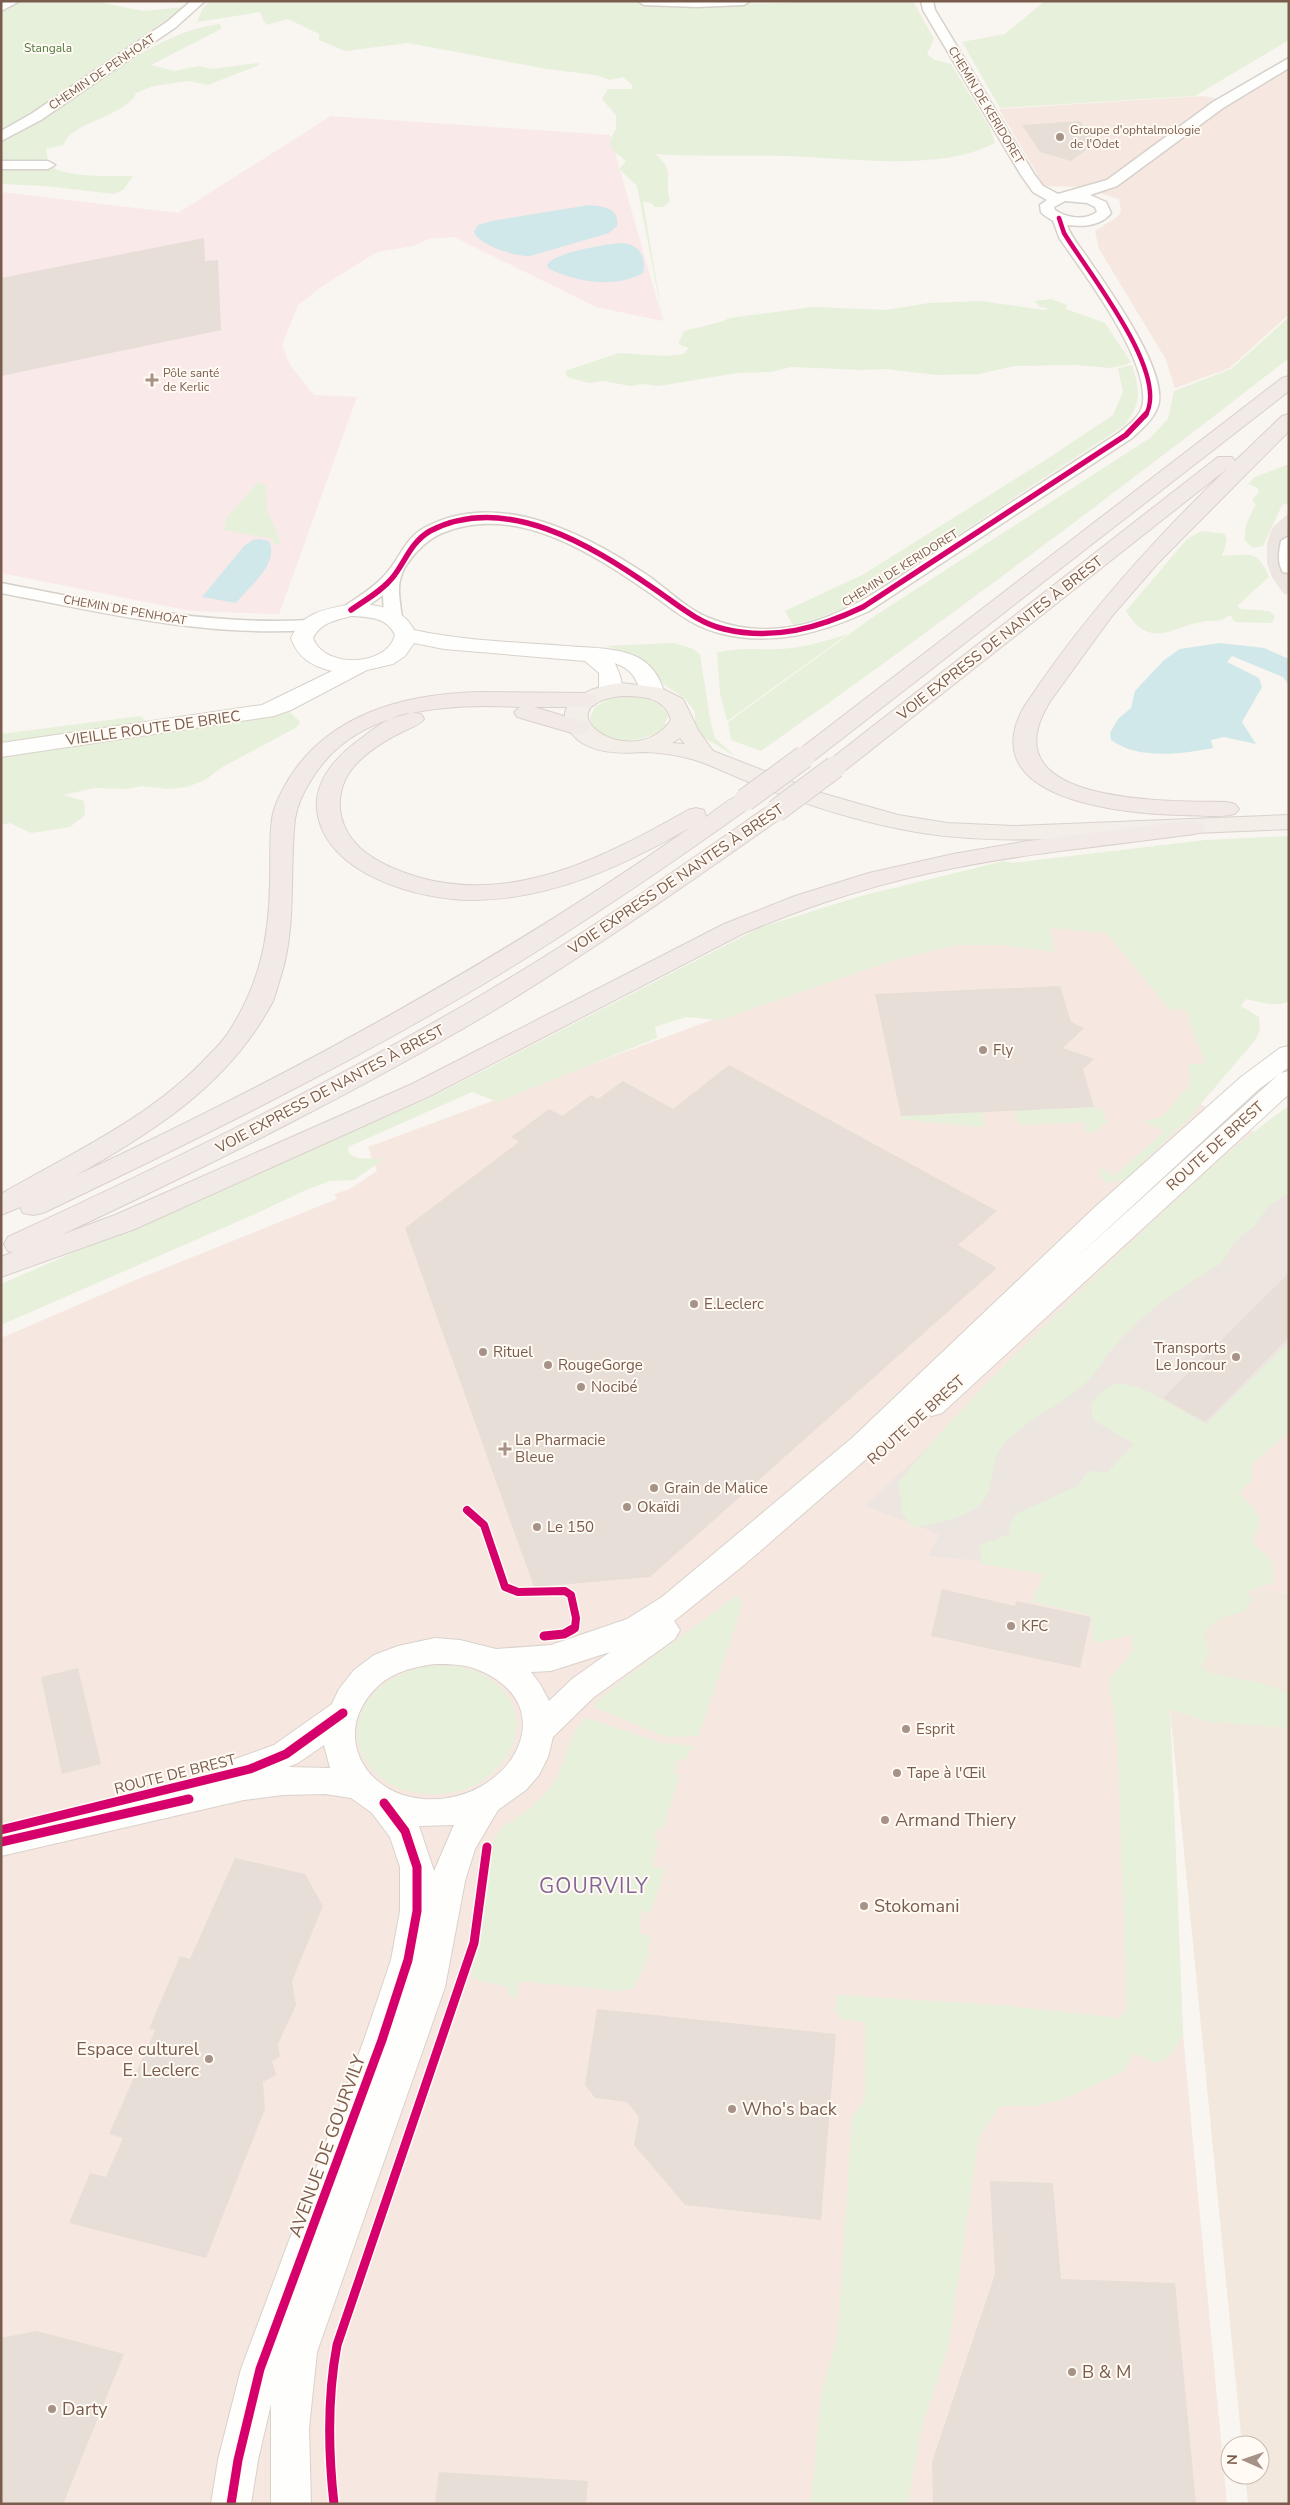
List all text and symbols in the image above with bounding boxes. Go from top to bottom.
street label: CHEMIN DE PENHOAT [46,30,159,114]
park label: Stangala [24,40,72,56]
street label: CHEMIN DE KERIDORET [945,43,1028,167]
place label: Groupe d'ophtalmologie de l'Odet [1070,122,1200,152]
marker: Groupe d'ophtalmologie de l'Odet [1054,131,1066,143]
place label: Pôle santé de Kerlic [163,365,219,395]
marker: Pôle santé de Kerlic [145,373,159,387]
street label: CHEMIN DE KERIDORET [839,525,962,610]
street label: VOIE EXPRESS DE NANTES À BREST [892,551,1107,725]
street label: CHEMIN DE PENHOAT [62,591,189,629]
street label: VIEILLE ROUTE DE BRIEC [63,706,242,750]
street label: VOIE EXPRESS DE NANTES À BREST [563,799,788,959]
street label: VOIE EXPRESS DE NANTES À BREST [211,1020,448,1158]
place label: Fly [993,1040,1013,1060]
marker: Fly [977,1044,989,1056]
street label: ROUTE DE BREST [1162,1097,1268,1195]
place label: E.Leclerc [704,1294,764,1314]
marker: E.Leclerc [688,1298,700,1310]
place label: Transports Le Joncour [1154,1338,1227,1375]
place label: Rituel [493,1342,533,1362]
marker: Rituel [477,1346,489,1358]
marker: Transports Le Joncour [1230,1351,1242,1363]
place label: RougeGorge [558,1355,643,1375]
marker: RougeGorge [542,1359,554,1371]
street label: ROUTE DE BREST [863,1371,969,1469]
place label: Nocibé [591,1377,638,1397]
marker: Nocibé [575,1381,587,1393]
place label: La Pharmacie Bleue [515,1430,606,1467]
marker: La Pharmacie Bleue [499,1443,511,1455]
place label: Grain de Malice [664,1478,768,1498]
marker: Grain de Malice [648,1482,660,1494]
place label: Okaïdi [637,1497,680,1517]
marker: Okaïdi [621,1501,633,1513]
place label: Le 150 [547,1517,594,1537]
marker: Le 150 [531,1521,543,1533]
place label: KFC [1021,1616,1048,1636]
marker: KFC [1005,1620,1017,1632]
place label: Esprit [916,1719,955,1739]
marker: Esprit [900,1723,912,1735]
street label: ROUTE DE BREST [112,1749,238,1799]
place label: Tape à l'Œil [907,1763,987,1783]
marker: Tape à l'Œil [891,1767,903,1779]
place label: Armand Thiery [895,1808,1017,1832]
marker: Armand Thiery [879,1814,891,1826]
district label: GOURVILY [539,1872,649,1900]
place label: Stokomani [874,1894,959,1918]
marker: Stokomani [858,1900,870,1912]
place label: Espace culturel E. Leclerc [76,2037,200,2082]
street label: AVENUE DE GOURVILY [283,2051,371,2240]
marker: Espace culturel E. Leclerc [203,2053,215,2065]
place label: Who's back [742,2097,838,2121]
marker: Who's back [726,2103,738,2115]
place label: B & M [1082,2360,1131,2384]
marker: B & M [1066,2366,1078,2378]
place label: Darty [62,2397,108,2421]
marker: Darty [46,2403,58,2415]
north arrow [1220,2435,1270,2485]
text: N [1223,2454,1242,2465]

